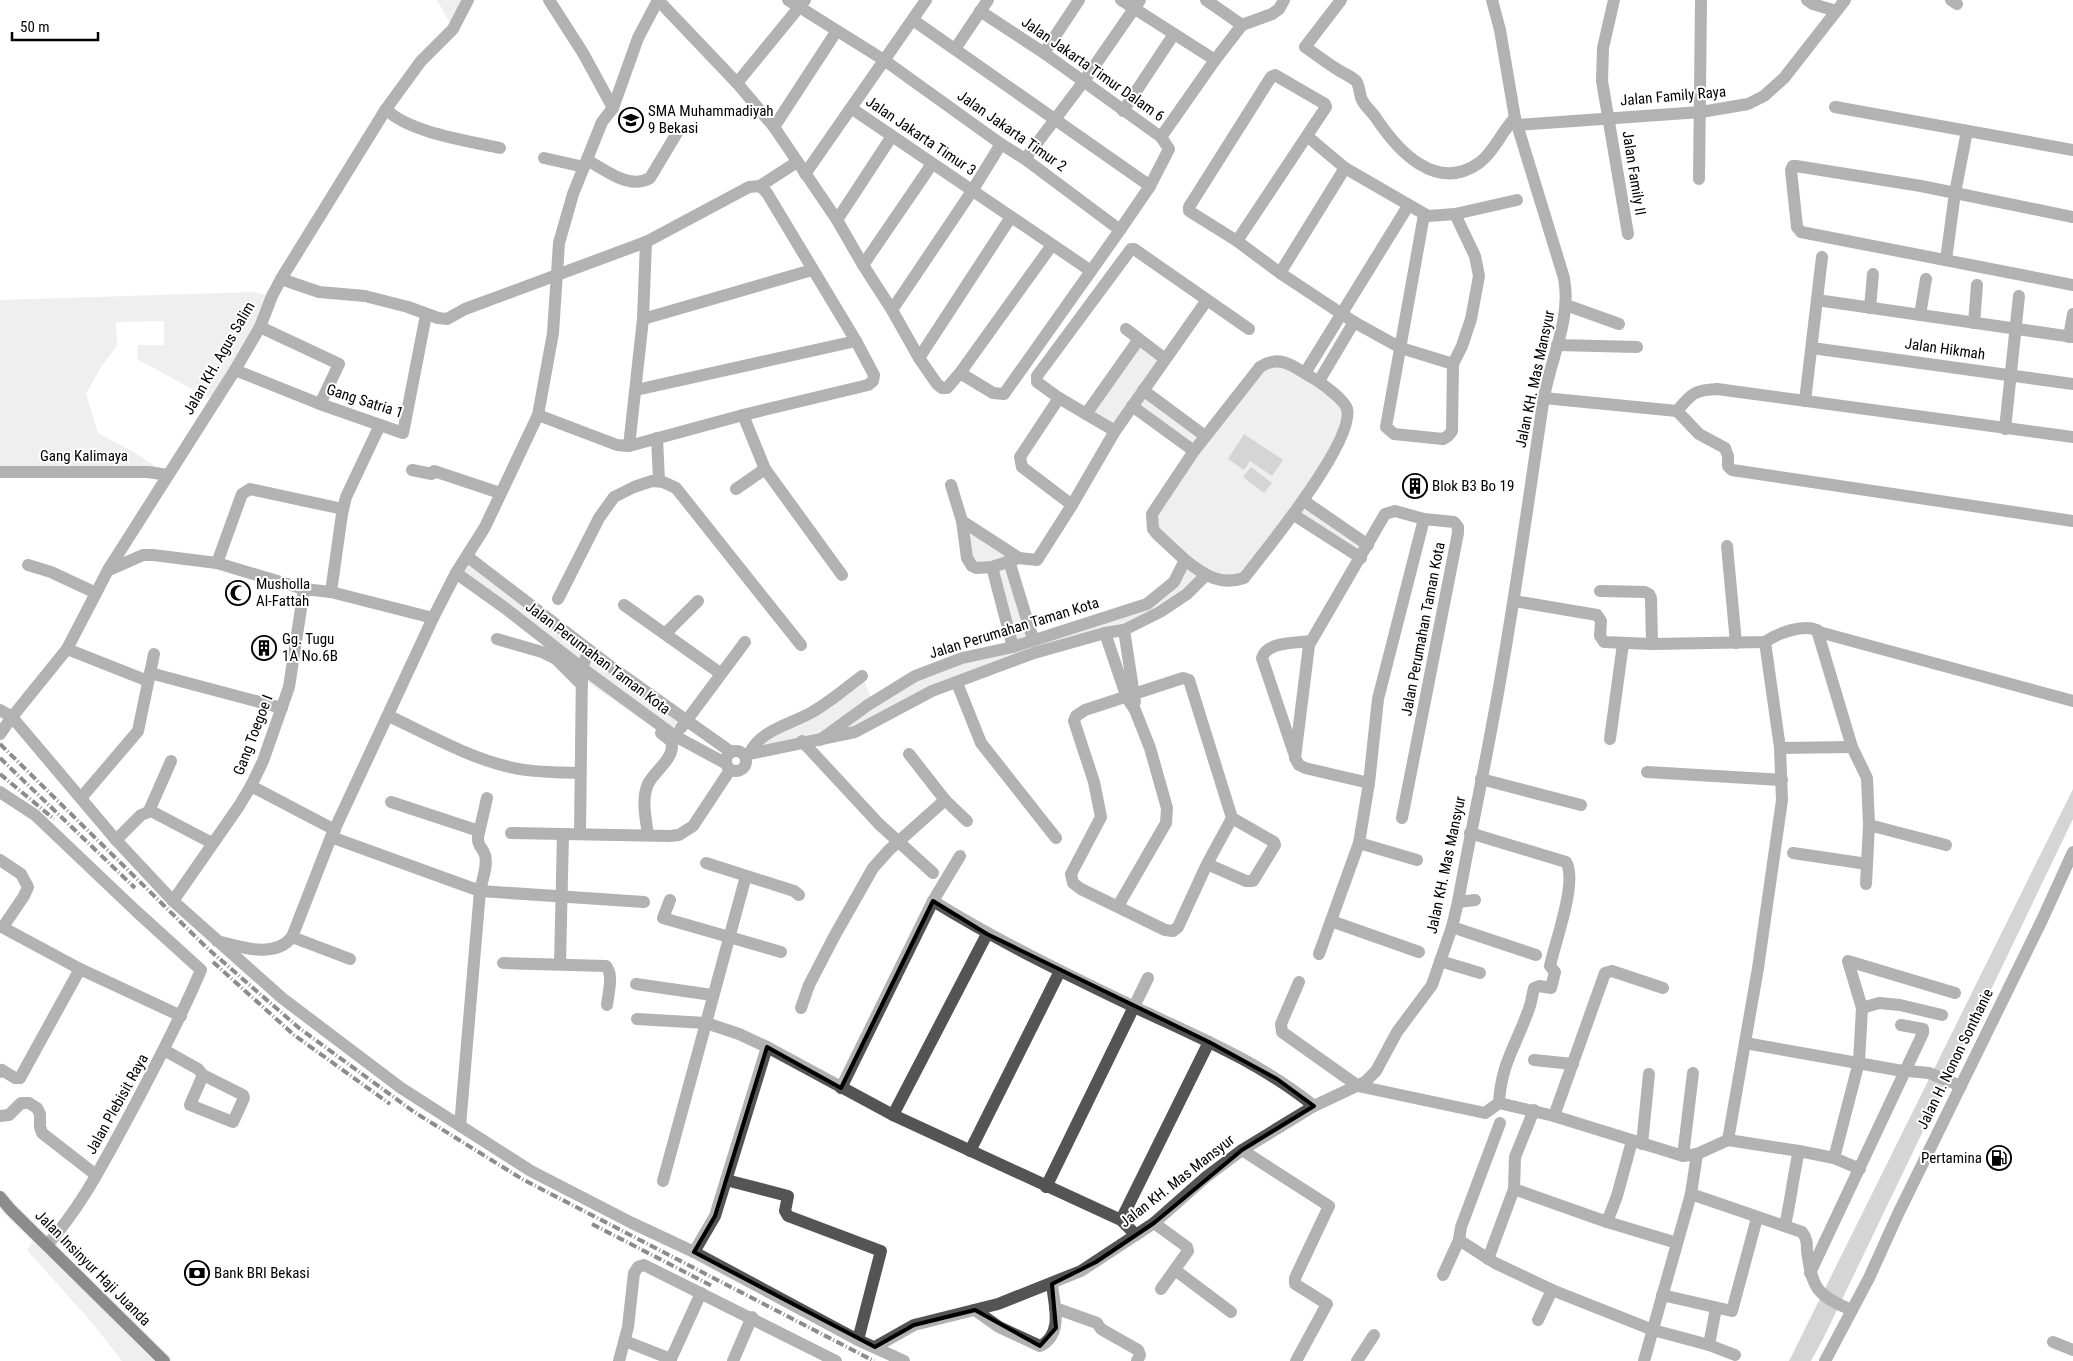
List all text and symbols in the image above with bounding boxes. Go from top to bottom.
scale bar [12,10,99,42]
street label: Jalan Jakarta Timur Dalam 6 [1018,13,1168,125]
text: 50 m [20,18,50,36]
street label: Jalan Family Raya [1619,82,1727,110]
street label: Jalan Jakarta Timur 2 [954,87,1070,175]
street label: Jalan Jakarta Timur 3 [862,92,980,180]
place label: SMA Muhammadiyah 9 Bekasi [648,102,774,137]
school or university icon: SMA Muhammadiyah 9 Bekasi [618,107,644,133]
street label: Jalan Family II [1618,129,1650,217]
street label: Jalan KH. Agus Salim [179,298,259,418]
street label: Jalan KH. Mas Mansyur [1512,308,1558,449]
street label: Jalan Hikmah [1904,334,1986,364]
street label: Gang Satria 1 [324,380,406,422]
street label: Gang Kalimaya [40,447,128,465]
building icon: Blok B3 Bo 19 [1402,473,1428,499]
place label: Blok B3 Bo 19 [1432,477,1514,495]
street label: Jalan Perumahan Taman Kota [1397,541,1449,717]
place label: Musholla Al-Fattah [256,575,310,610]
mosque icon: Musholla Al-Fattah [225,580,251,606]
street label: Jalan Perumahan Taman Kota [927,594,1101,662]
street label: Jalan Perumahan Taman Kota [522,598,674,718]
place label: Gg. Tugu 1A No.6B [282,630,338,665]
building icon: Gg. Tugu 1A No.6B [251,635,277,661]
street label: Gang Toegoe I [229,692,277,778]
street label: Jalan KH. Mas Mansyur [1423,794,1469,935]
street label: Jalan H. Nonon Sonthanie [1913,986,1997,1132]
street label: Jalan Plebisit Raya [82,1051,152,1157]
street label: Jalan KH. Mas Mansyur [1116,1131,1238,1231]
fuel station icon: Pertamina [1986,1145,2012,1171]
place label: Pertamina [1921,1149,1982,1167]
street label: Jalan Insinyur Haji Juanda [31,1206,155,1330]
bank icon: Bank BRI Bekasi [184,1260,210,1286]
place label: Bank BRI Bekasi [214,1264,310,1282]

